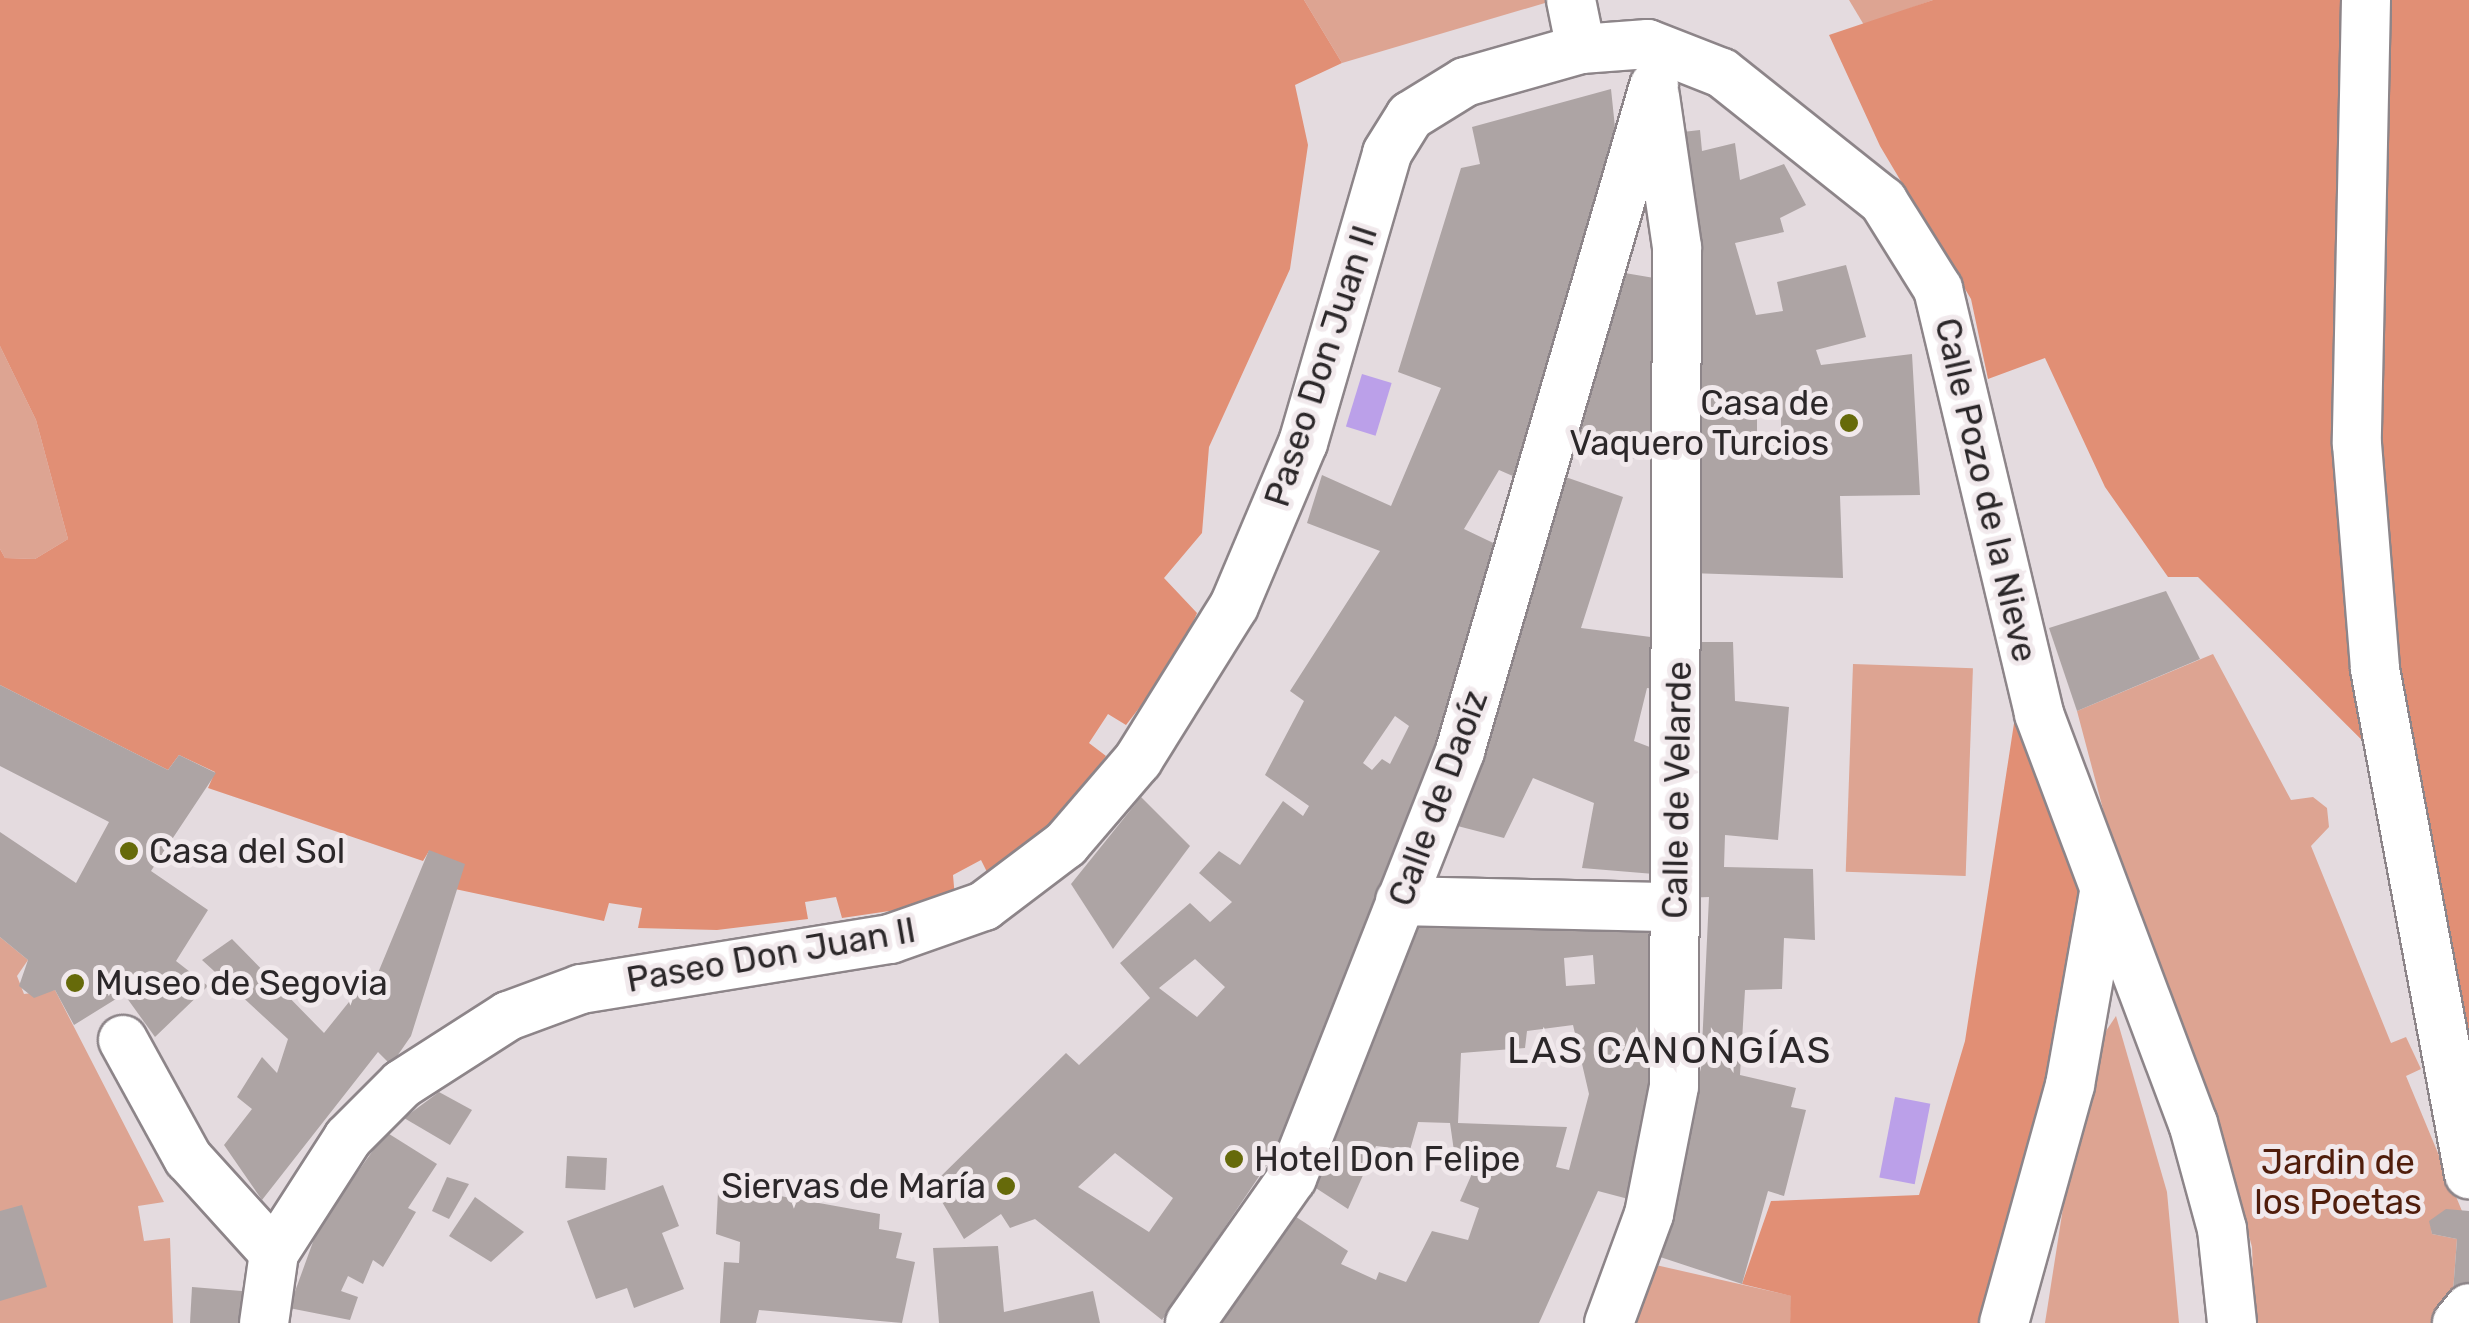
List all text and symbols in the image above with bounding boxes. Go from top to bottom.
street label: Paseo Don Juan II [1256,220,1386,512]
street label: Calle Pozo de la Nieve [1926,314,2046,666]
place label: Casa de Vaquero Turcios [1568,382,1829,464]
marker: Casa de Vaquero Turcios [1838,412,1860,434]
street label: Calle de Velarde [1654,660,1700,920]
street label: Calle de Daoíz [1380,684,1496,912]
place label: Casa del Sol [149,830,345,872]
marker: Casa del Sol [118,840,140,862]
street label: Paseo Don Juan II [623,909,919,1001]
place label: Museo de Segovia [95,962,388,1004]
marker: Museo de Segovia [64,972,86,994]
district label: LAS CANONGÍAS [1507,1028,1833,1074]
place label: Hotel Don Felipe [1254,1138,1520,1180]
park label: Jardin de los Poetas [2254,1141,2422,1223]
marker: Hotel Don Felipe [1223,1148,1245,1170]
place label: Siervas de María [721,1165,986,1207]
marker: Siervas de María [995,1175,1017,1197]

